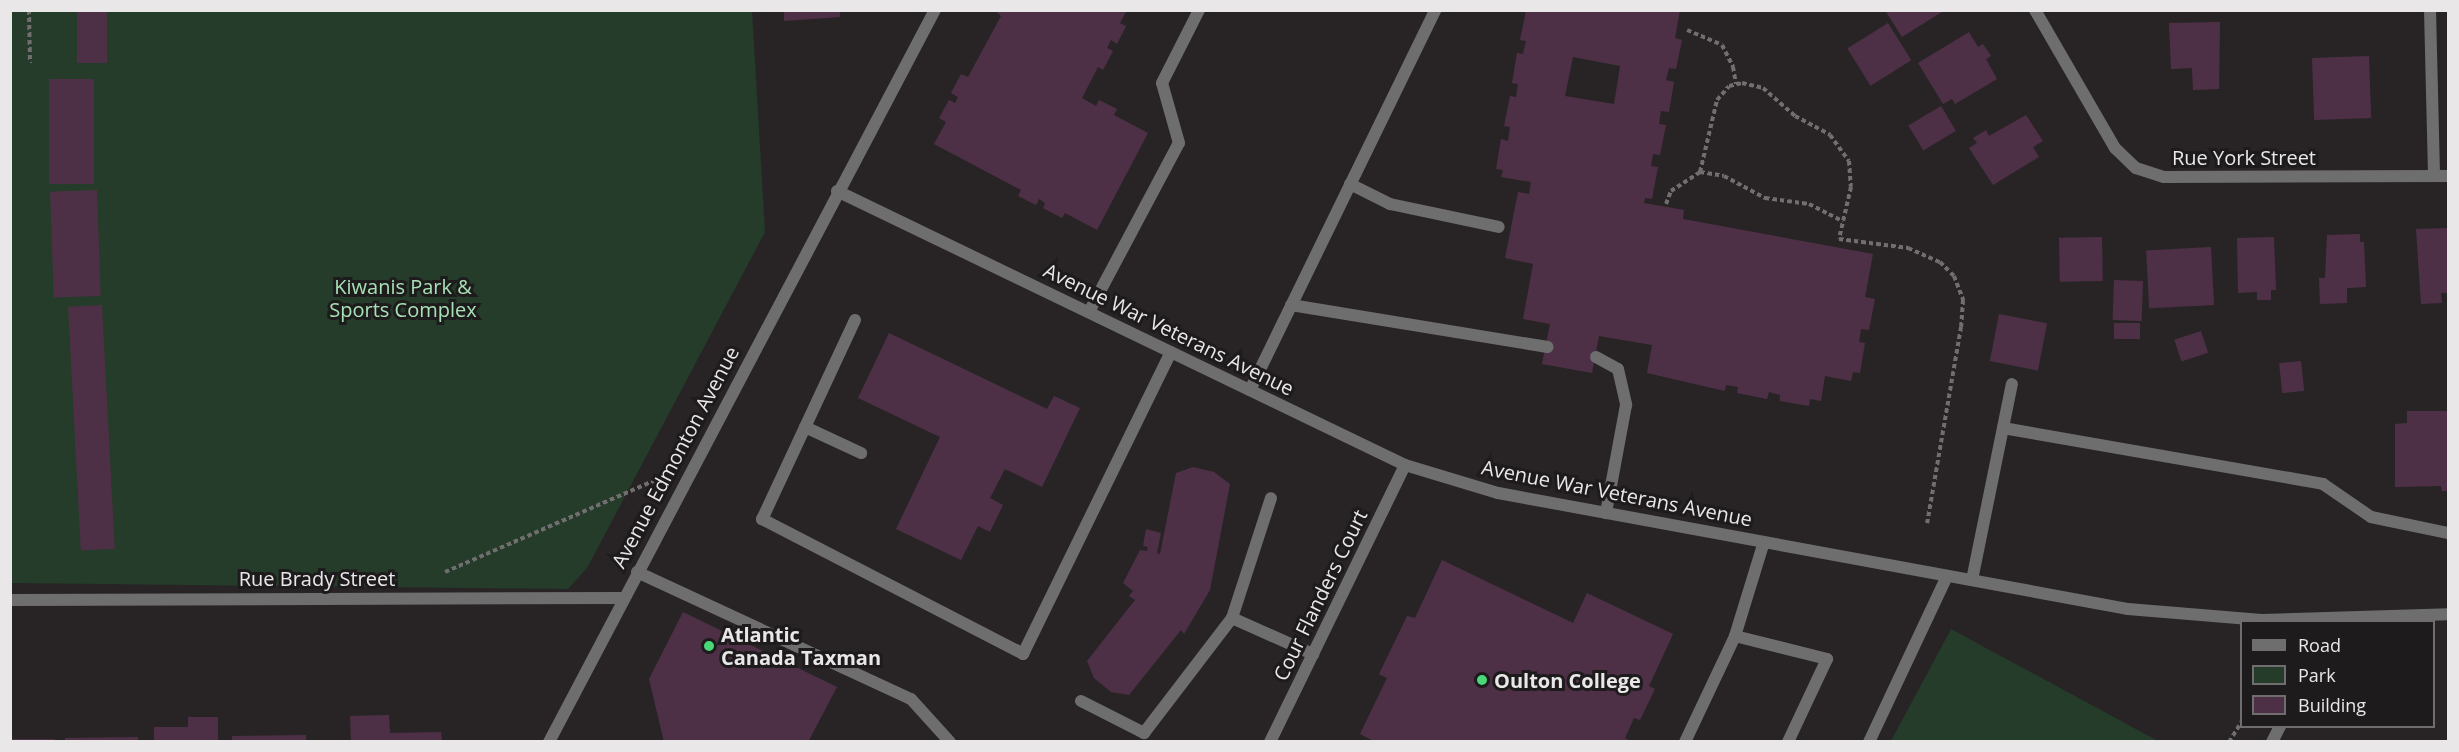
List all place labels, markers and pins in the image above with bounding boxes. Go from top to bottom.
place label: Atlantic Canada Taxman [721,622,881,669]
marker: Atlantic Canada Taxman [702,639,716,653]
place label: Oulton College [1494,668,1641,692]
marker: Oulton College [1475,673,1489,687]

